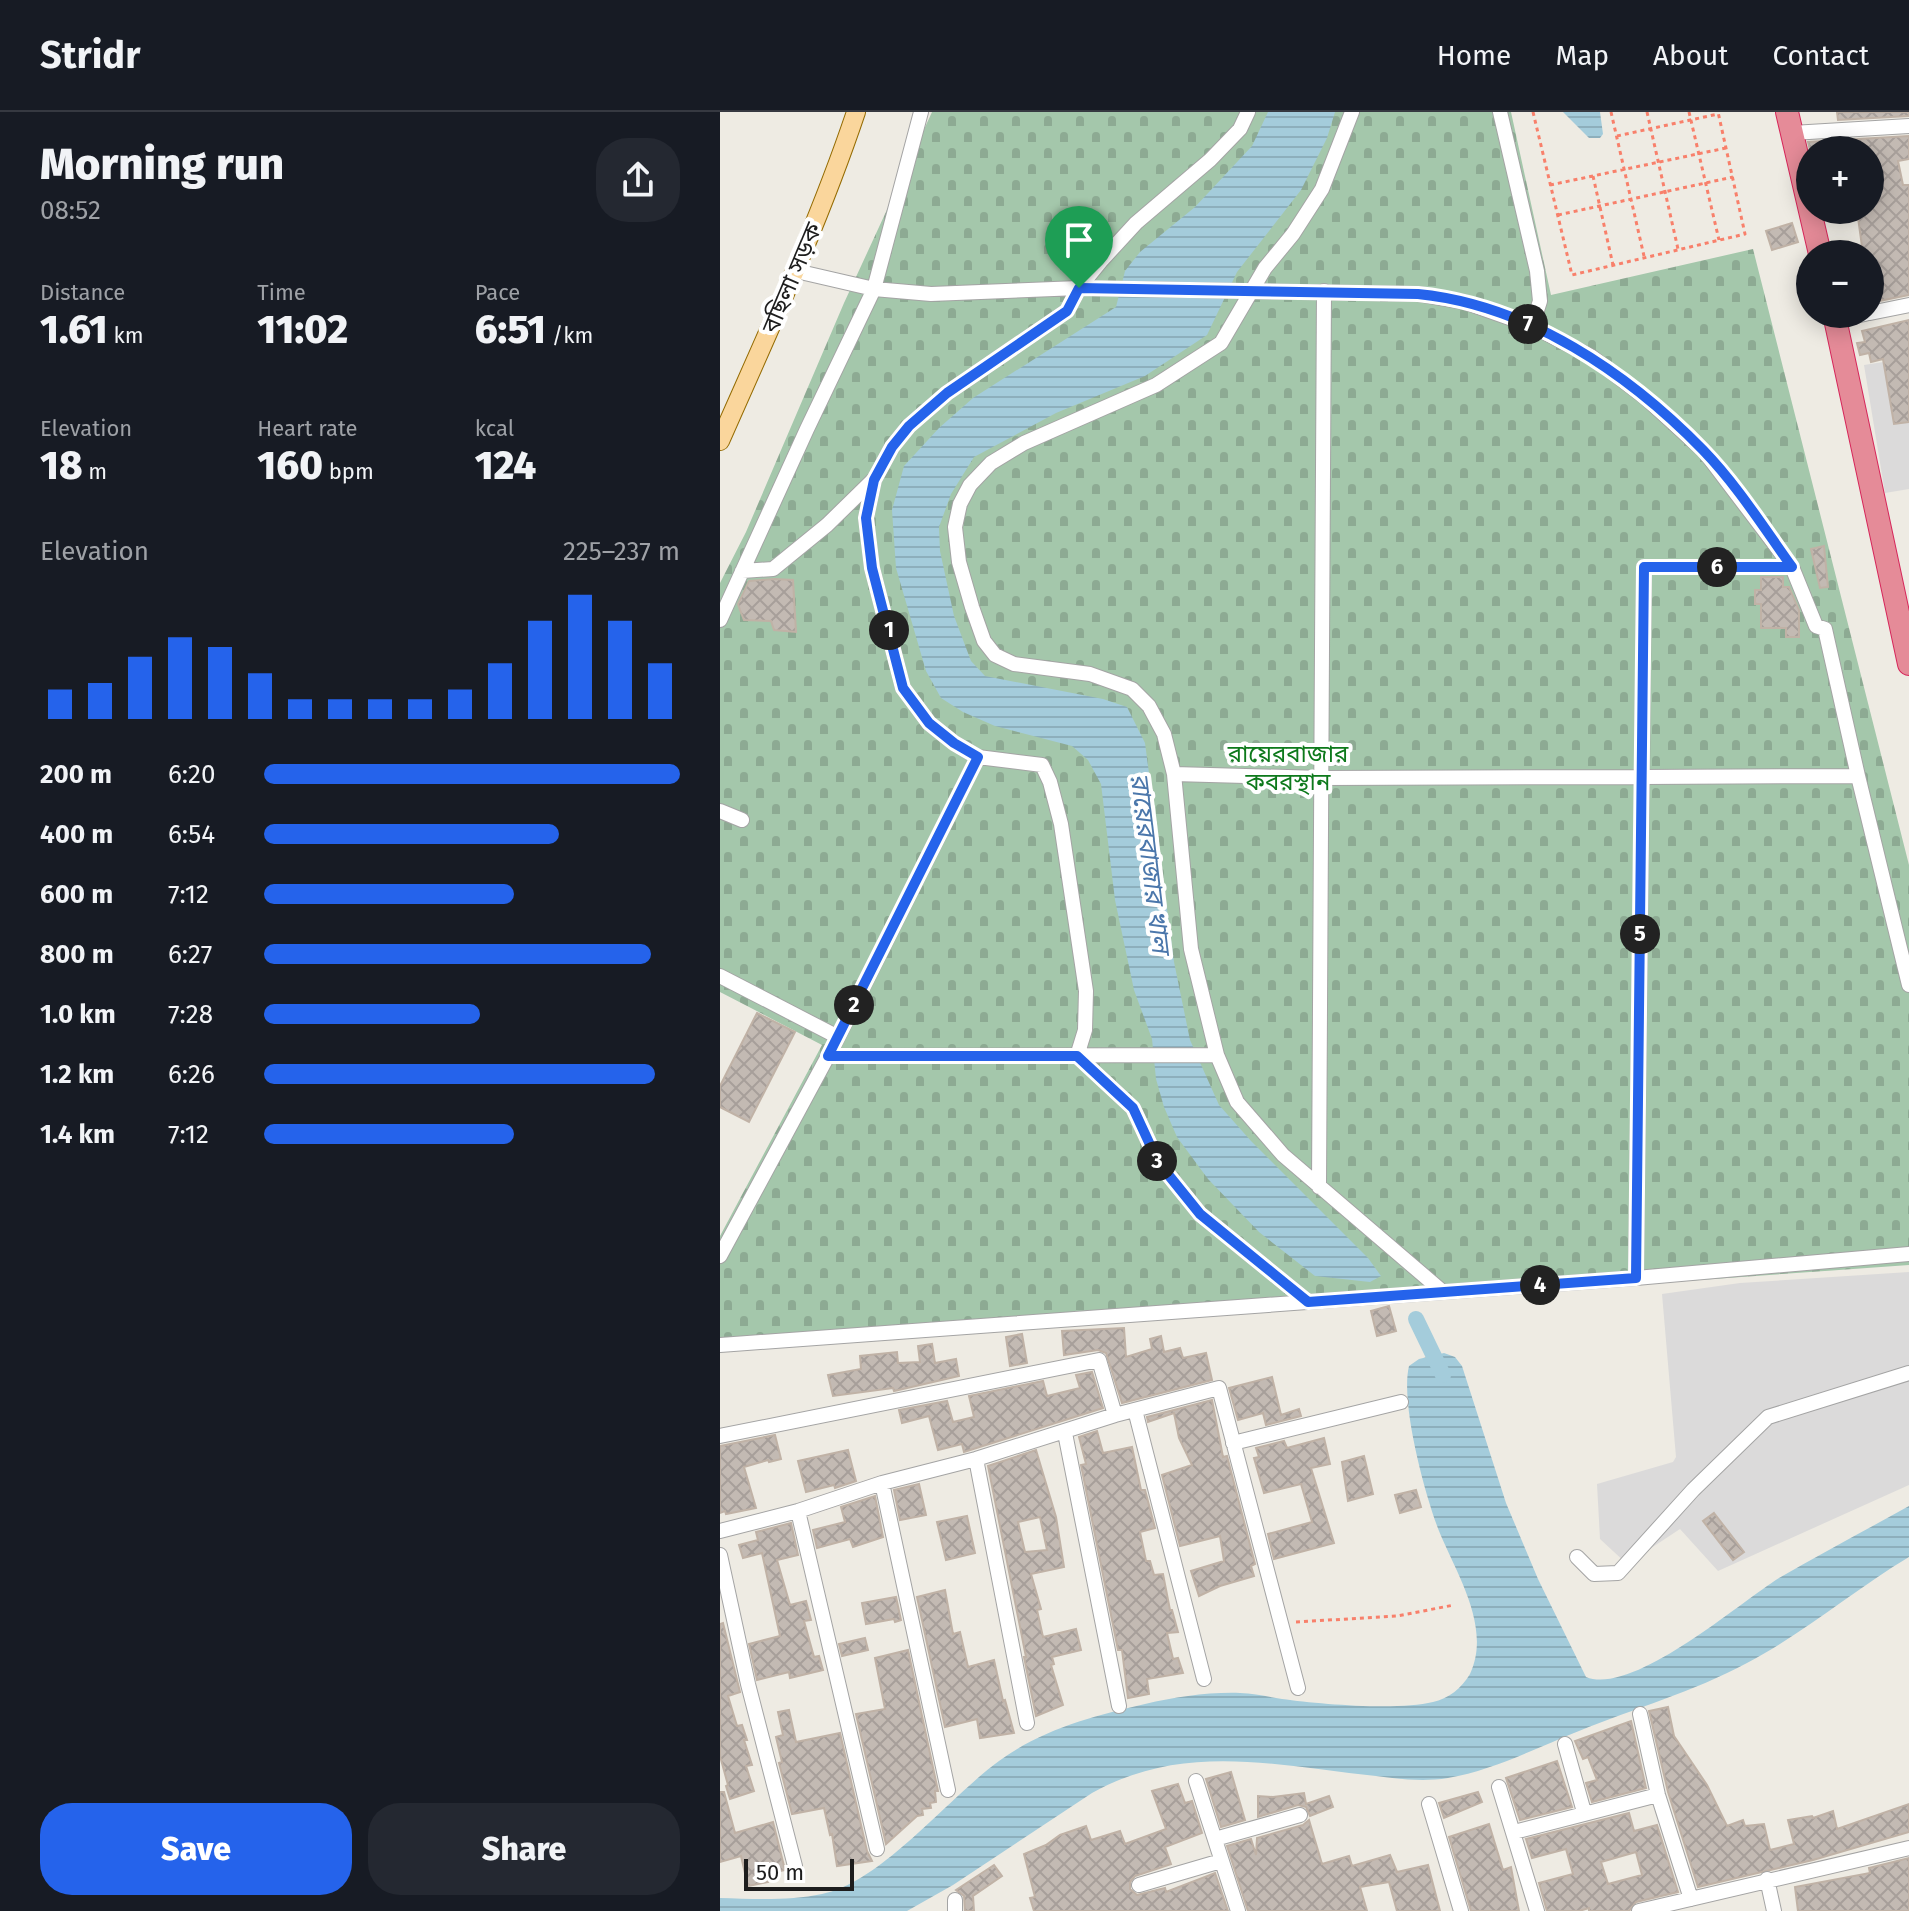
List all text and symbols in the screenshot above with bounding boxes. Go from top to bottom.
text: Stridr [40,32,140,78]
text: Home [1437,39,1511,72]
text: Map [1555,39,1609,72]
text: About [1653,39,1728,72]
text: Contact [1772,39,1869,72]
map controls [1796,136,1884,328]
button: + [1796,136,1884,224]
text: Morning run [40,138,284,191]
button: share [596,138,680,222]
text: 08:52 [40,195,101,226]
pin [1045,206,1113,288]
street label: বছিলা সড়ক [756,218,828,338]
icon: arrive [1057,218,1101,262]
button: − [1796,240,1884,328]
text: Distance [40,279,125,306]
text: Time [257,279,306,306]
text: Pace [475,279,520,306]
pin: 7 [1508,304,1548,344]
text: 1.61 [40,306,108,354]
text: 11:02 [257,306,348,354]
text: 6:51 [475,306,546,354]
text: 7 [1523,310,1533,337]
text: km [108,322,144,349]
text: /km [546,322,593,349]
text: Elevation [40,415,132,442]
text: Heart rate [257,415,358,442]
text: kcal [475,415,514,442]
text: 18 [40,442,83,490]
text: 160 [257,442,323,490]
text: 124 [475,442,536,490]
text: m [83,458,107,485]
text: bpm [323,458,374,485]
text: Elevation [40,536,149,567]
text: 225–237 m [563,536,680,567]
pin: 6 [1697,547,1737,587]
text: 6 [1711,553,1723,580]
pin: 1 [869,610,909,650]
text: 1 [884,616,894,643]
park label: রায়েরবাজার কবরস্থান [1227,740,1349,796]
text: 200 m [40,759,112,790]
text: 6:20 [168,759,215,790]
water label: রায়েরবাজার খাল [1124,771,1177,959]
text: 400 m [40,819,113,850]
text: 6:54 [168,819,215,850]
text: 600 m [40,879,113,910]
text: 7:12 [168,879,209,910]
pin: 5 [1620,914,1660,954]
text: 5 [1634,920,1646,947]
text: 800 m [40,939,114,970]
text: 6:27 [168,939,212,970]
pin: 2 [834,985,874,1025]
text: 2 [848,991,860,1018]
text: 1.0 km [40,999,116,1030]
text: 7:28 [168,999,213,1030]
text: 1.2 km [40,1059,114,1090]
text: 6:26 [168,1059,215,1090]
text: 1.4 km [40,1119,115,1150]
text: 7:12 [168,1119,209,1150]
pin: 3 [1137,1141,1177,1181]
text: 3 [1151,1147,1163,1174]
pin: 4 [1520,1265,1560,1305]
text: 4 [1534,1271,1546,1298]
button: Save [40,1803,352,1895]
button: Share [368,1803,680,1895]
scale bar [744,1855,854,1891]
text: 50 m [756,1859,804,1886]

